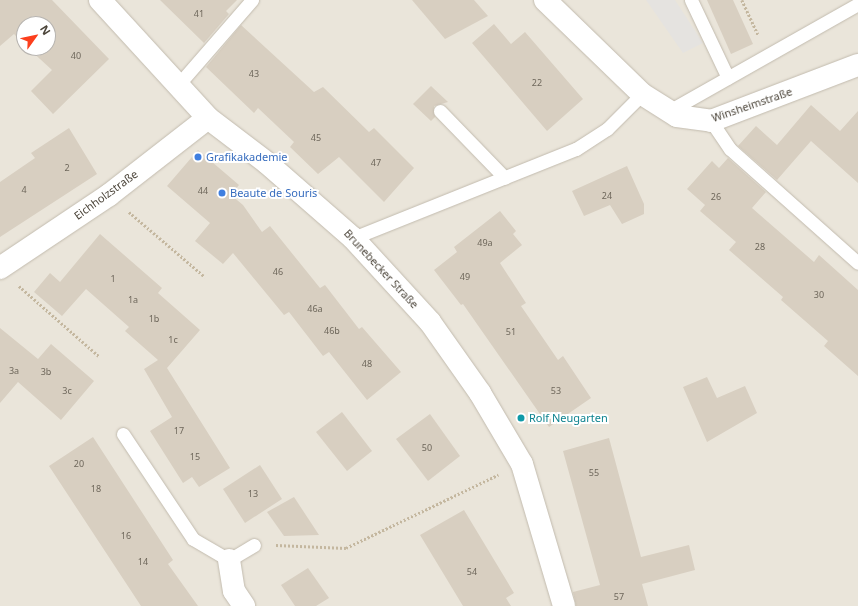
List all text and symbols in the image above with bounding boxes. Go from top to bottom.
house number: 41 [194,9,204,19]
north arrow [16,16,56,56]
text: N [37,22,54,38]
house number: 40 [71,51,81,61]
house number: 43 [249,69,259,79]
house number: 22 [532,78,542,88]
street label: Winsheimstraße [710,85,794,125]
house number: 45 [311,133,321,143]
place label: Grafikakademie [206,150,288,164]
marker: Grafikakademie [193,152,203,162]
house number: 47 [371,158,381,168]
house number: 2 [64,163,70,173]
street label: Eichholzstraße [72,168,140,222]
house number: 4 [21,185,27,195]
house number: 44 [198,186,208,196]
place label: Beaute de Souris [230,186,317,200]
marker: Beaute de Souris [217,188,227,198]
house number: 24 [602,191,612,201]
house number: 26 [711,192,721,202]
street label: Brunebecker Straße [341,227,421,311]
house number: 49a [477,238,493,248]
house number: 28 [755,242,765,252]
house number: 46 [273,267,283,277]
house number: 49 [460,272,470,282]
house number: 1 [110,274,116,284]
house number: 30 [814,290,824,300]
house number: 1a [128,295,138,305]
house number: 46a [307,304,323,314]
house number: 1b [149,314,159,324]
house number: 46b [324,326,340,336]
house number: 51 [506,327,516,337]
house number: 1c [168,335,178,345]
house number: 48 [362,359,372,369]
house number: 3a [9,366,19,376]
house number: 3b [41,367,51,377]
house number: 3c [62,386,72,396]
house number: 53 [551,386,561,396]
place label: Rolf Neugarten [529,411,608,425]
marker: Rolf Neugarten [516,413,526,423]
house number: 17 [174,426,184,436]
house number: 50 [422,443,432,453]
house number: 15 [190,452,200,462]
house number: 20 [74,459,84,469]
house number: 55 [589,468,599,478]
house number: 18 [91,484,101,494]
house number: 13 [248,489,258,499]
house number: 16 [121,531,131,541]
house number: 14 [138,557,148,567]
house number: 54 [467,567,477,577]
house number: 57 [614,592,624,602]

